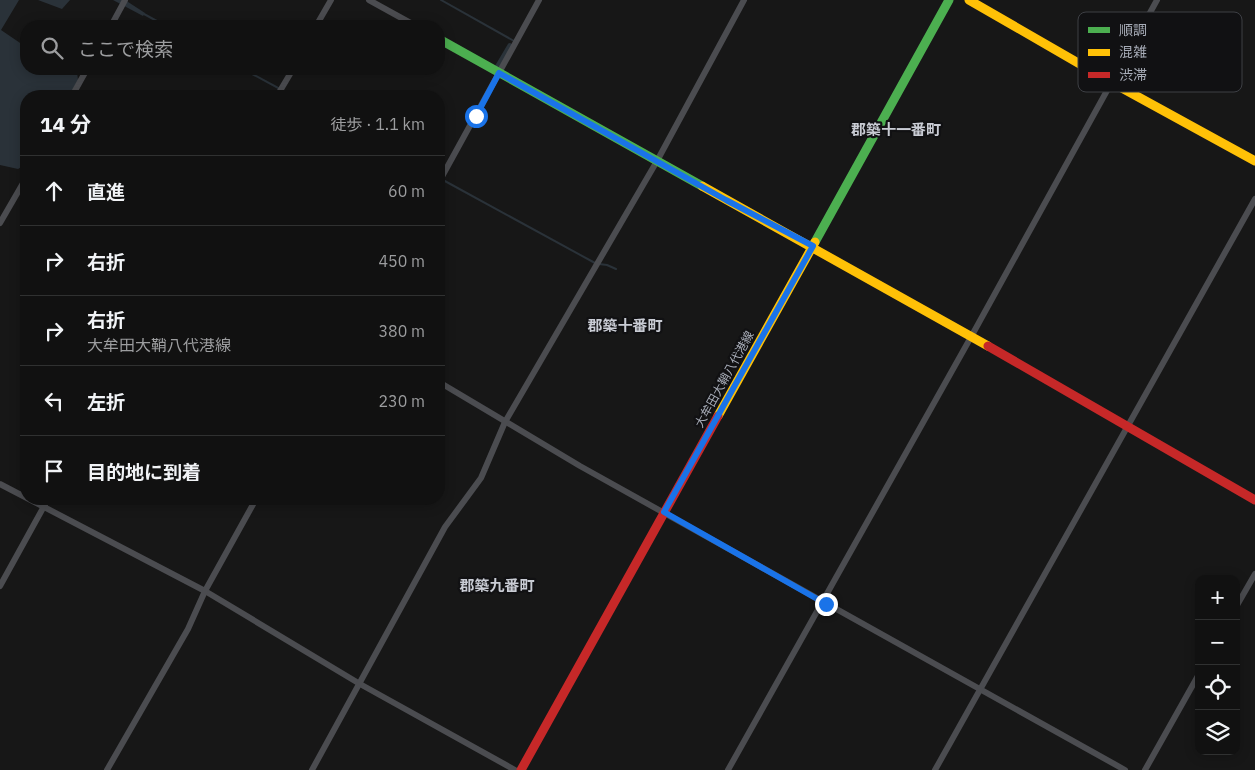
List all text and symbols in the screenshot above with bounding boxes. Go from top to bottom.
legend [1078,12,1242,92]
search box [20,20,445,75]
text: 順調 [1119,21,1147,39]
icon: search [38,34,66,62]
text: ここで検索 [78,37,173,61]
text: 混雑 [1119,43,1147,61]
text: 渋滞 [1119,66,1147,84]
route start [465,105,488,128]
text: 14 分 [40,110,91,138]
text: 徒歩 · 1.1 km [331,114,425,134]
district label: 郡築十一番町 [851,120,941,139]
icon: ahead [40,177,68,205]
text: 直進 [87,180,125,204]
text: 60 m [388,181,425,201]
icon: right [40,247,68,275]
text: 右折 [87,250,125,274]
text: 450 m [378,251,425,271]
text: 右折 [87,308,125,332]
district label: 郡築十番町 [587,316,663,335]
icon: right [40,317,68,345]
text: 380 m [378,321,425,341]
street label: 大牟田大鞘八代港線 [691,328,757,430]
text: 大牟田大鞘八代港線 [87,335,231,355]
icon: left [40,387,68,415]
text: 左折 [87,390,125,414]
text: 230 m [378,391,425,411]
icon: arrive [40,457,68,485]
text: 目的地に到着 [87,460,201,484]
map controls [1195,575,1240,755]
button: + [1195,575,1240,620]
district label: 郡築九番町 [459,576,535,595]
route end [815,593,838,616]
button: − [1195,620,1240,665]
button: locate [1195,665,1240,710]
button: layers [1195,710,1240,755]

